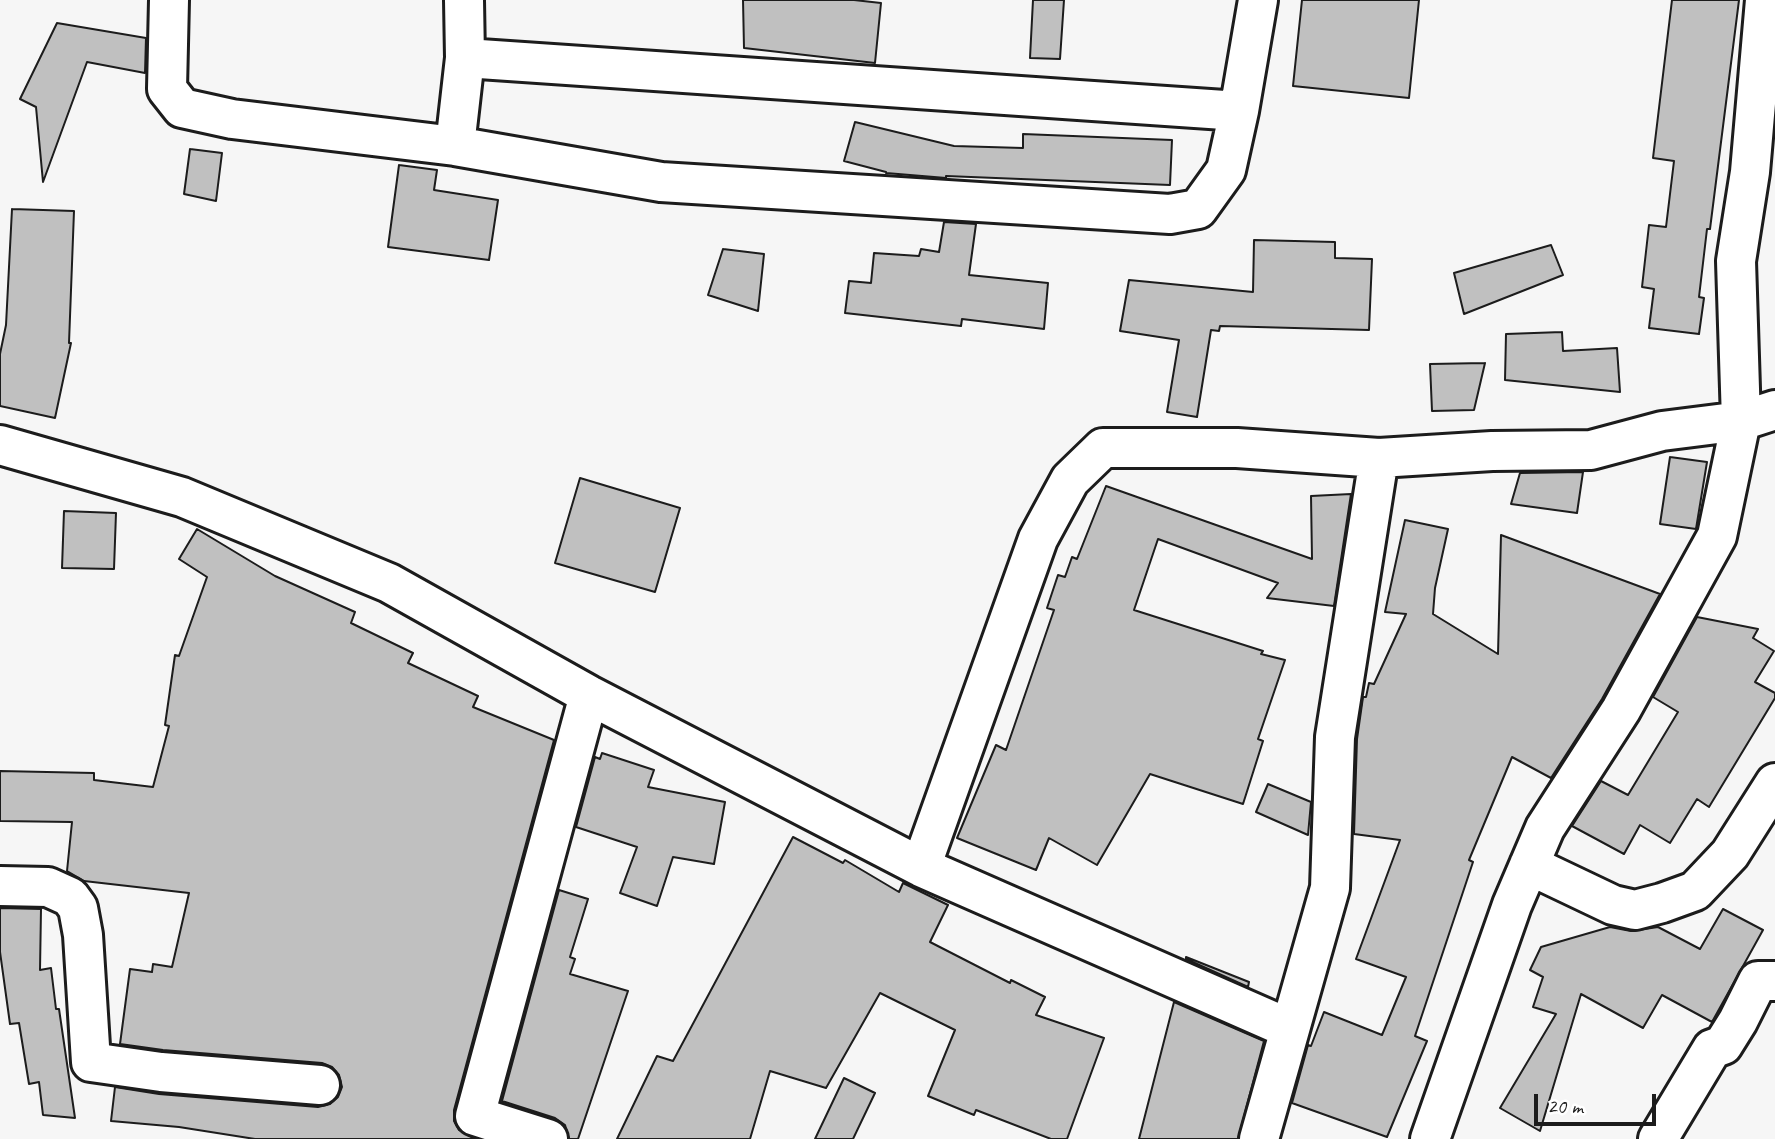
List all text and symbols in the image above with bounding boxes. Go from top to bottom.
scale bar [1537,1080,1660,1124]
text: 20 m [1547,1093,1583,1119]

